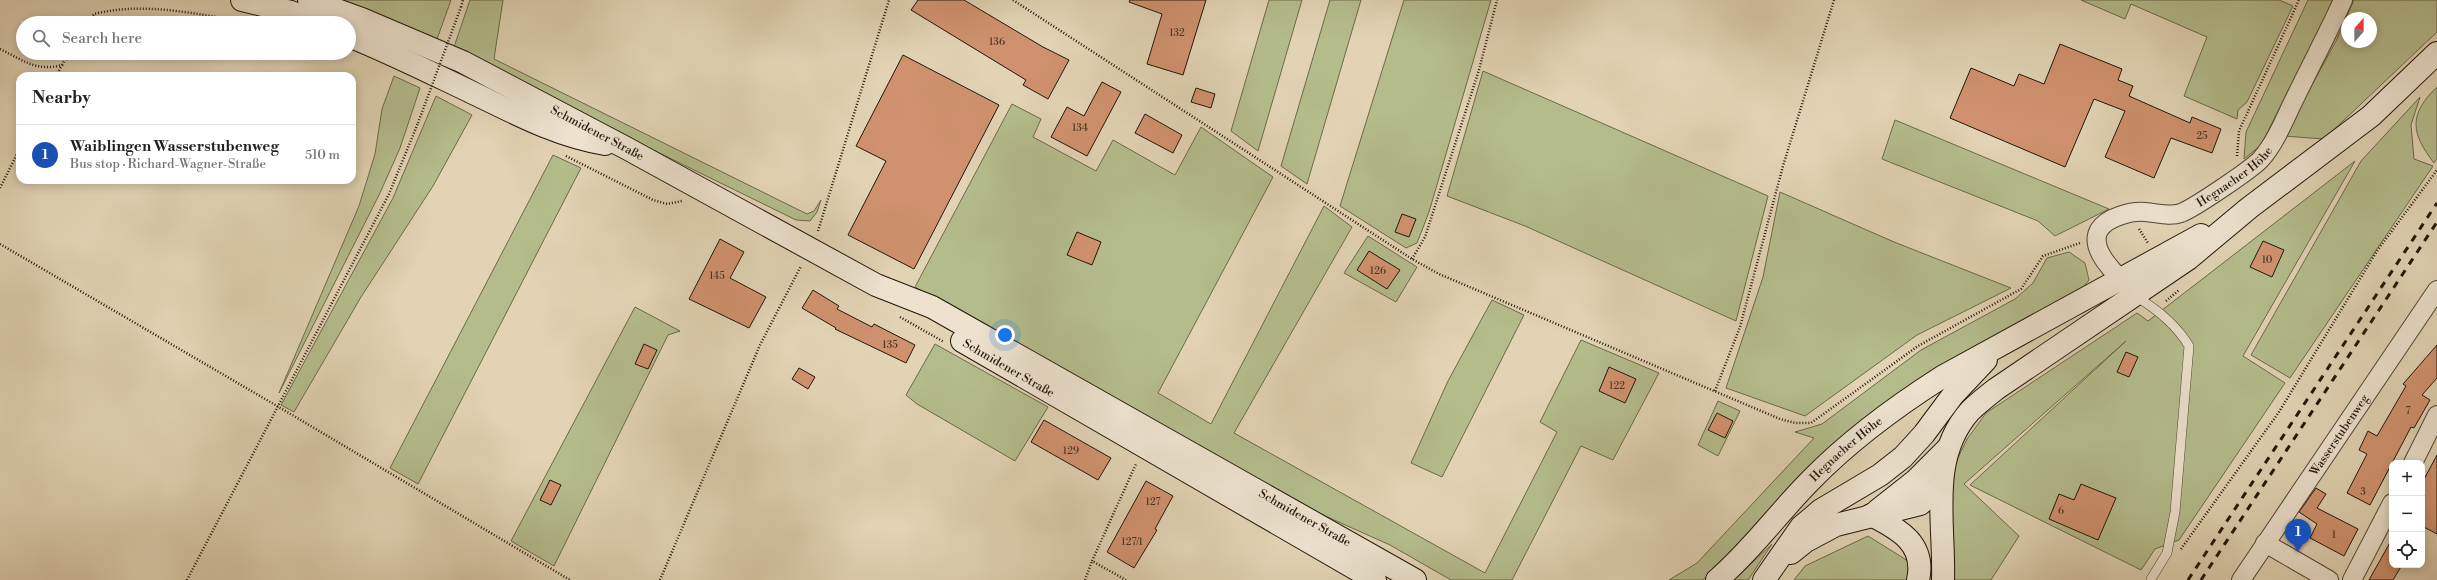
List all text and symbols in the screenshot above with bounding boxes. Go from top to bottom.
north arrow [2341,12,2377,48]
search box [16,16,356,60]
icon: search [30,27,52,49]
house number: 132 [1169,27,1185,39]
text: Search here [62,29,142,48]
house number: 136 [989,36,1005,48]
text: Nearby [32,87,91,109]
street label: Schmidener Straße [548,103,646,164]
house number: 134 [1072,122,1088,134]
house number: 25 [2196,130,2208,142]
text: Waiblingen Wasserstubenweg [70,137,279,156]
street label: Hegnacher Höhe [2194,144,2276,211]
text: 1 [42,147,48,163]
text: 510 m [305,147,340,163]
text: Bus stop · Richard-Wagner-Straße [70,156,266,172]
house number: 10 [2262,254,2273,266]
house number: 126 [1370,265,1386,277]
house number: 145 [709,270,725,282]
your location [995,325,1015,345]
street label: Schmidener Straße [960,336,1057,401]
house number: 135 [882,339,898,351]
house number: 122 [1609,380,1625,392]
street label: Wasserstubenweg [2306,391,2373,480]
house number: 7 [2405,405,2411,417]
street label: Hegnacher Höhe [1807,414,1885,485]
house number: 129 [1063,445,1079,457]
map controls [2389,460,2425,568]
button: + [2389,460,2425,496]
street label: Schmidener Straße [1256,486,1353,550]
house number: 3 [2360,486,2366,498]
house number: 127 [1145,496,1161,508]
button: − [2389,496,2425,532]
house number: 6 [2058,505,2064,517]
pin: 1 [2285,519,2311,552]
house number: 1 [2332,529,2337,541]
button: locate [2389,532,2425,568]
house number: 127/1 [1121,536,1143,548]

